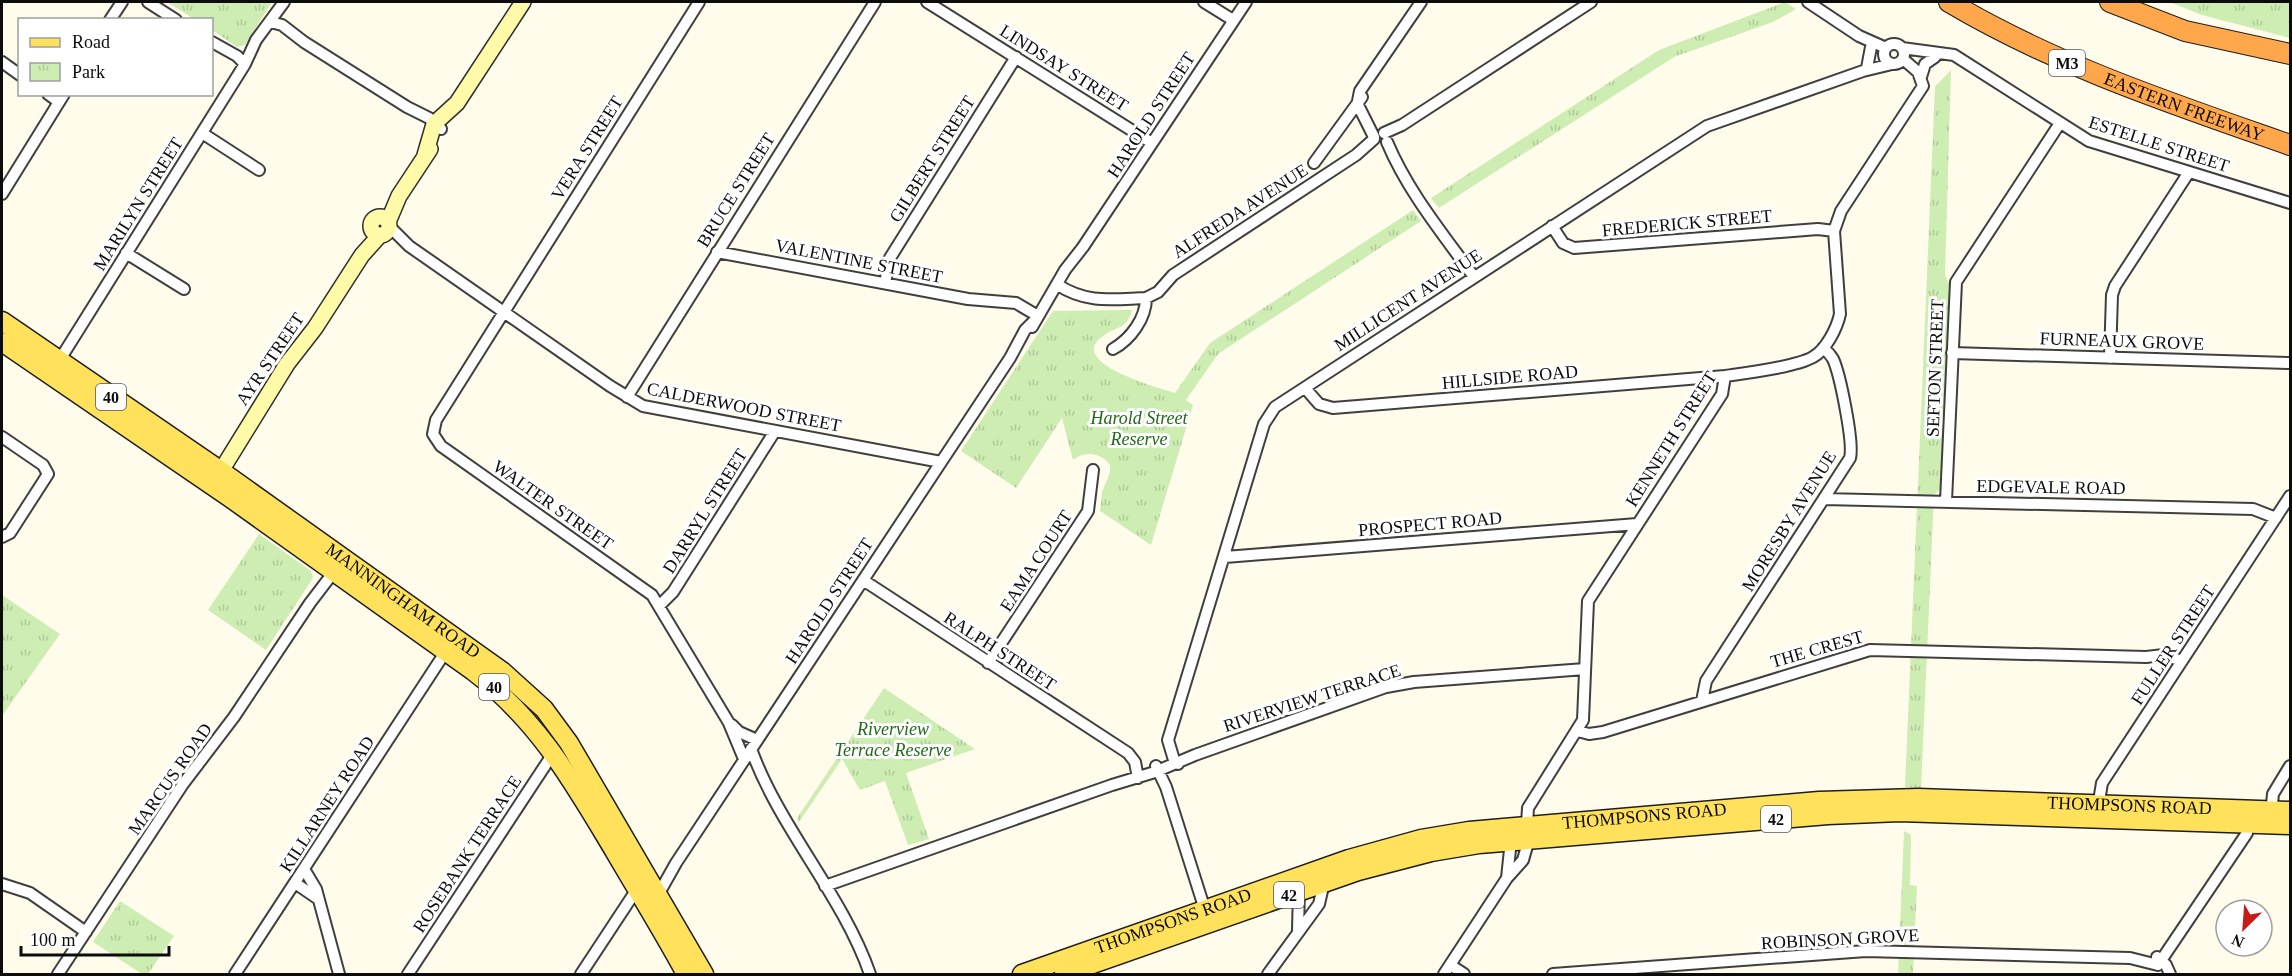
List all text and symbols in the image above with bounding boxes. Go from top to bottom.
legend [18,18,213,96]
street label: LINDSAY STREET [996,21,1132,115]
text: Road [72,32,110,52]
street label: HAROLD STREET [1103,49,1199,181]
road number: M3 [2049,50,2085,76]
text: Park [72,62,105,82]
street label: EASTERN FREEWAY [2101,68,2267,145]
street label: VERA STREET [547,92,627,204]
street label: GILBERT STREET [885,92,979,226]
street label: ESTELLE STREET [2086,112,2232,176]
street label: BRUCE STREET [693,129,779,251]
street label: MARILYN STREET [89,134,187,274]
street label: ALFREDA AVENUE [1169,160,1311,262]
street label: FREDERICK STREET [1601,206,1773,240]
street label: VALENTINE STREET [774,235,944,287]
street label: MILLICENT AVENUE [1331,245,1486,355]
street label: SEFTON STREET [1923,299,1947,437]
street label: AYR STREET [232,309,308,409]
street label: FURNEAUX GROVE [2039,328,2205,354]
street label: HILLSIDE ROAD [1441,361,1579,393]
street label: KENNETH STREET [1621,368,1721,510]
street label: CALDERWOOD STREET [645,378,843,436]
road number: 40 [96,384,126,410]
park label: Harold Street Reserve [1089,408,1189,449]
street label: DARRYL STREET [659,445,751,577]
street label: MORESBY AVENUE [1738,447,1840,595]
street label: WALTER STREET [489,456,617,554]
street label: EDGEVALE ROAD [1976,476,2126,498]
street label: EAMA COURT [996,507,1076,615]
street label: PROSPECT ROAD [1357,508,1503,540]
street label: HAROLD STREET [781,535,877,667]
street label: MANNINGHAM ROAD [322,539,484,662]
street label: FULLER STREET [2127,581,2219,709]
street label: RALPH STREET [940,607,1060,695]
street label: THE CREST [1768,626,1866,672]
street label: RIVERVIEW TERRACE [1221,660,1403,736]
road number: 40 [479,674,509,700]
street label: MARCUS ROAD [124,719,216,839]
park label: Riverview Terrace Reserve [835,719,951,760]
street label: KILLARNEY ROAD [276,732,378,876]
street label: ROSEBANK TERRACE [409,772,525,936]
street label: THOMPSONS ROAD [2047,793,2212,818]
street label: THOMPSONS ROAD [1561,799,1727,833]
road number: 42 [1761,806,1791,832]
road number: 42 [1274,882,1304,908]
street label: THOMPSONS ROAD [1092,884,1254,958]
north arrow [2214,898,2274,958]
scale bar [21,919,170,957]
street label: ROBINSON GROVE [1760,925,1920,953]
text: 100 m [30,930,76,950]
text: N [2229,931,2247,951]

